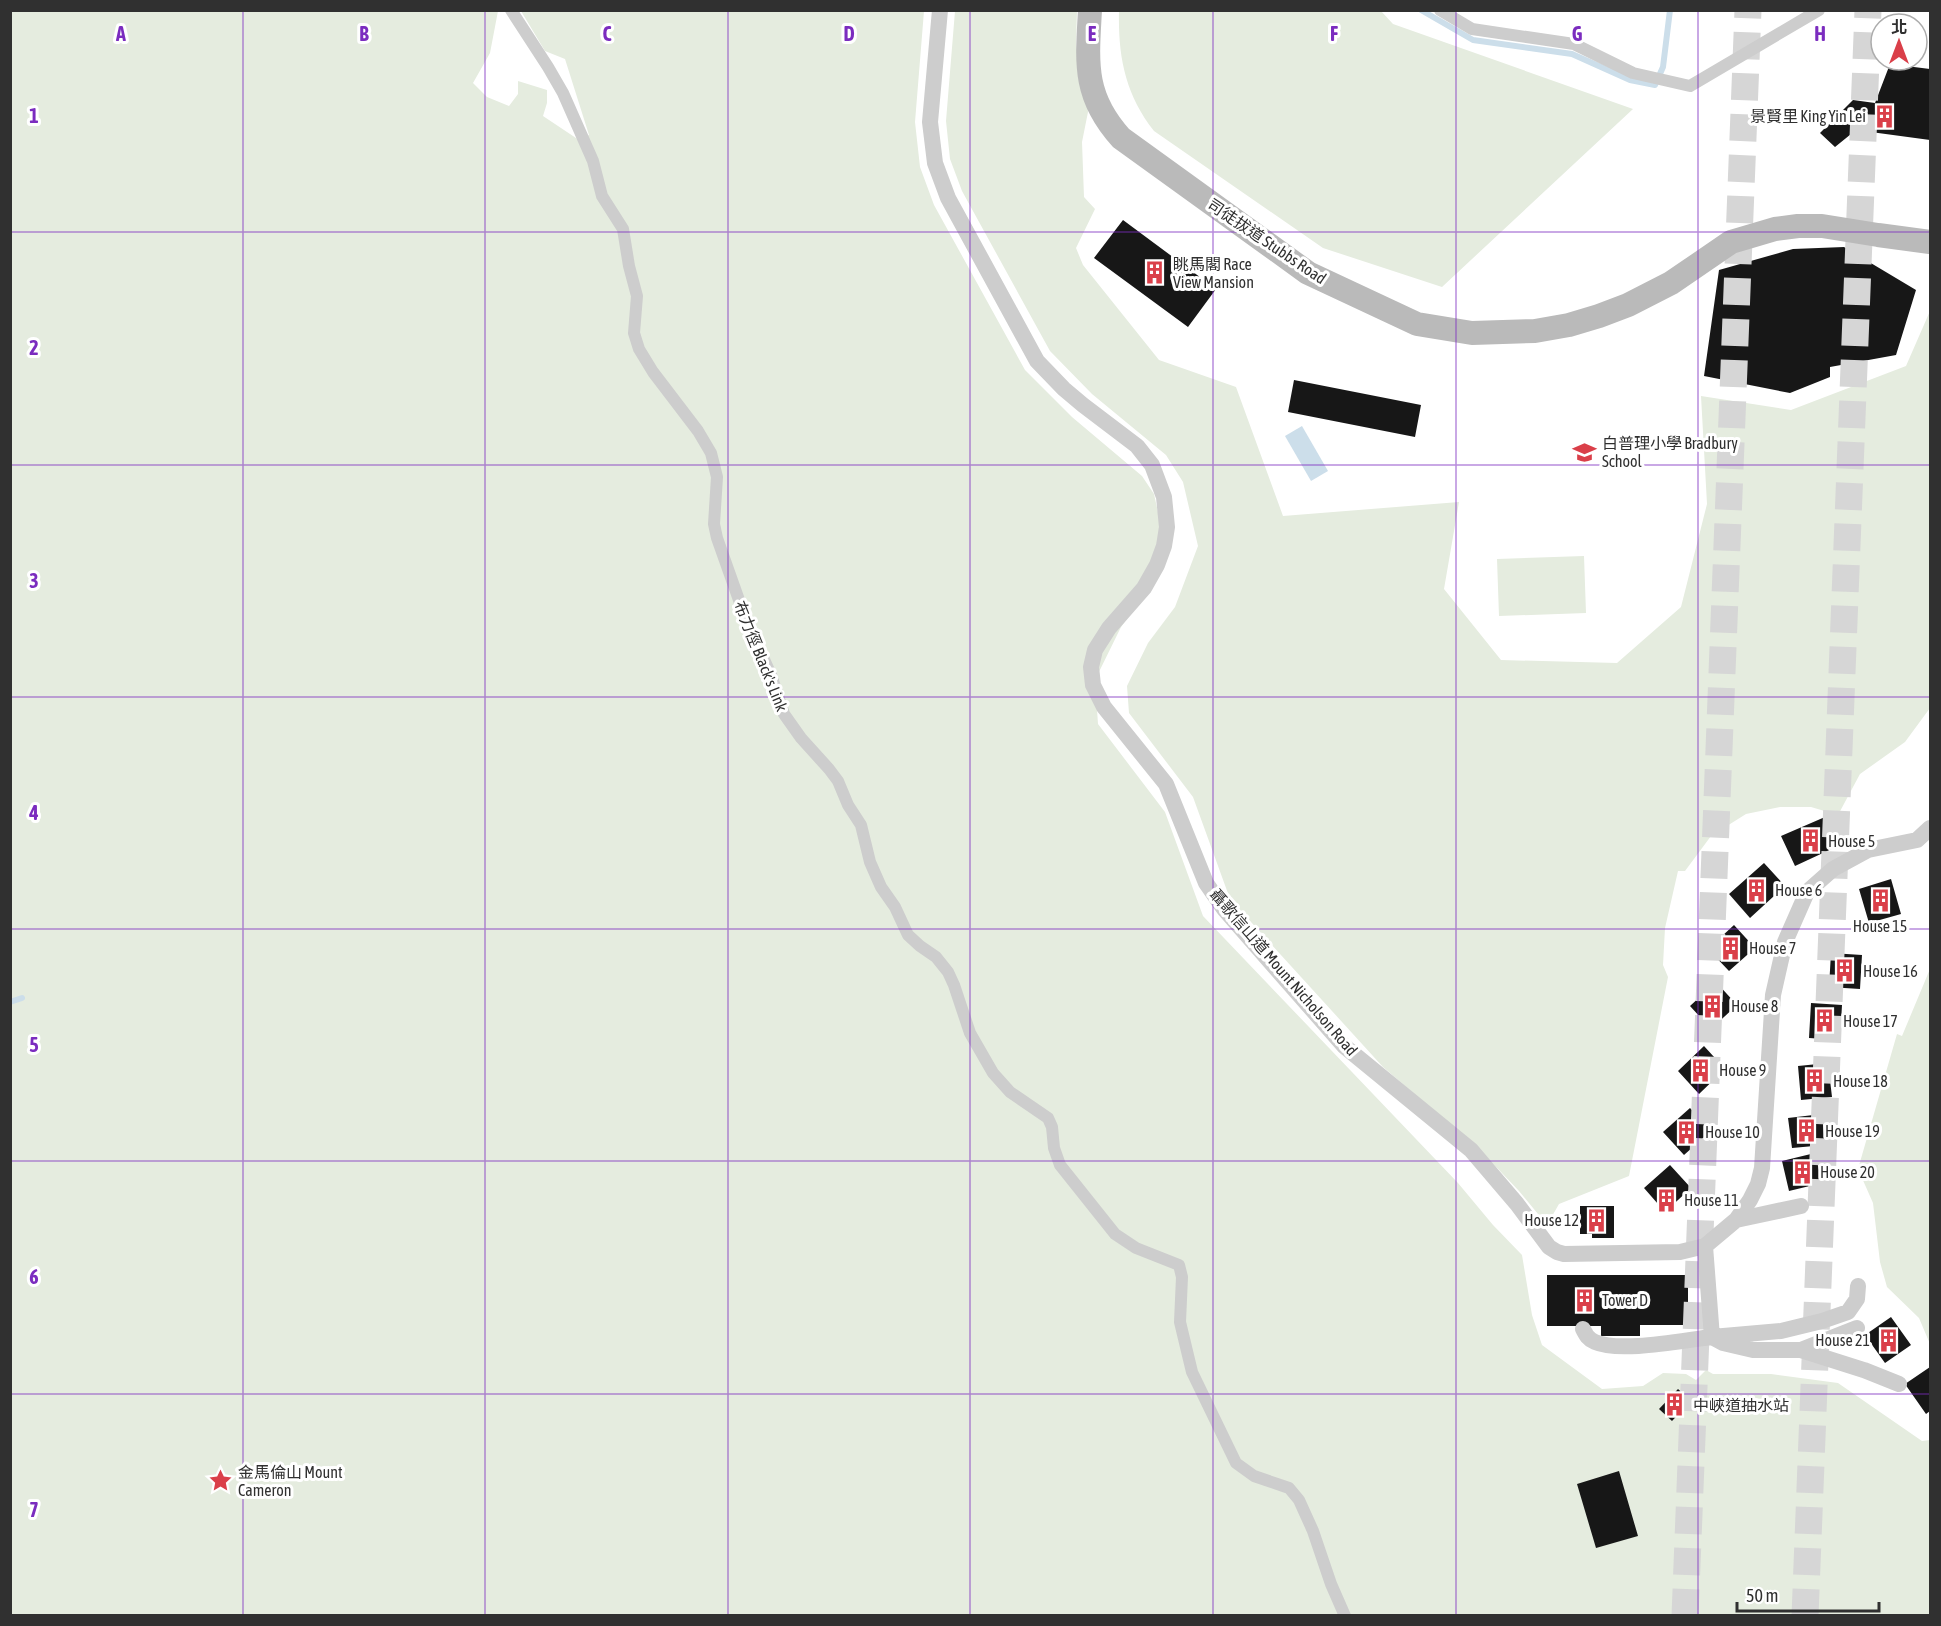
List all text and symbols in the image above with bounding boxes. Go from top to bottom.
north arrow [1869,12,1929,72]
text: 北 [1891,18,1907,36]
text: A [115,22,126,45]
text: B [359,22,369,45]
text: C [603,22,612,45]
text: D [843,22,855,45]
text: E [1088,22,1097,45]
text: F [1330,22,1338,45]
text: G [1572,22,1583,45]
text: H [1814,22,1826,45]
building icon: 景賢里 King Yin Lei [1871,103,1897,129]
text: 1 [29,104,39,127]
place label: 景賢里 King Yin Lei [1750,107,1866,126]
street label: 司徒拔道 Stubbs Road [1204,195,1330,287]
place label: 眺馬閣 Race View Mansion [1173,255,1254,291]
building icon: 眺馬閣 Race View Mansion [1142,260,1168,286]
text: 2 [29,336,39,359]
place label: 白普理小學 Bradbury School [1602,434,1738,470]
school or university icon: 白普理小學 Bradbury School [1571,439,1597,465]
text: 3 [29,569,39,592]
street label: 布力徑 Black's Link [731,598,791,714]
text: 4 [28,801,39,824]
building icon: House 5 [1797,828,1823,854]
place label: House 5 [1828,832,1875,850]
building icon: House 6 [1744,877,1770,903]
place label: House 6 [1775,881,1822,899]
street label: 聶歌信山道 Mount Nicholson Road [1207,885,1361,1059]
building icon: House 15 [1867,888,1893,914]
place label: House 15 [1853,917,1907,935]
building icon: House 7 [1718,935,1744,961]
place label: House 7 [1749,939,1796,957]
building icon: House 16 [1832,958,1858,984]
place label: House 16 [1863,962,1918,980]
building icon: House 8 [1700,993,1726,1019]
place label: House 8 [1731,997,1778,1015]
building icon: House 17 [1812,1008,1838,1034]
place label: House 17 [1843,1012,1898,1030]
text: 5 [29,1033,39,1056]
building icon: House 9 [1688,1057,1714,1083]
place label: House 9 [1719,1061,1766,1079]
building icon: House 18 [1802,1068,1828,1094]
place label: House 18 [1833,1072,1888,1090]
building icon: House 19 [1794,1118,1820,1144]
building icon: House 10 [1674,1119,1700,1145]
place label: House 19 [1825,1122,1880,1140]
place label: House 10 [1705,1123,1760,1141]
building icon: House 20 [1789,1159,1815,1185]
place label: House 20 [1820,1163,1875,1181]
building icon: House 11 [1653,1187,1679,1213]
place label: House 11 [1684,1191,1739,1209]
building icon: House 12 [1584,1207,1610,1233]
place label: House 12 [1524,1211,1579,1229]
text: 6 [29,1265,39,1288]
building icon: Tower D [1571,1287,1597,1313]
place label: Tower D [1602,1291,1648,1309]
building icon: House 21 [1875,1327,1901,1353]
place label: House 21 [1815,1331,1870,1349]
building icon: 中峽道抽水站 [1662,1392,1688,1418]
place label: 中峽道抽水站 [1693,1396,1789,1414]
place label: 金馬倫山 Mount Cameron [238,1463,343,1499]
place icon: 金馬倫山 Mount Cameron [207,1468,233,1494]
text: 7 [29,1498,39,1521]
scale bar [1737,1575,1880,1613]
text: 50 m [1746,1585,1778,1606]

